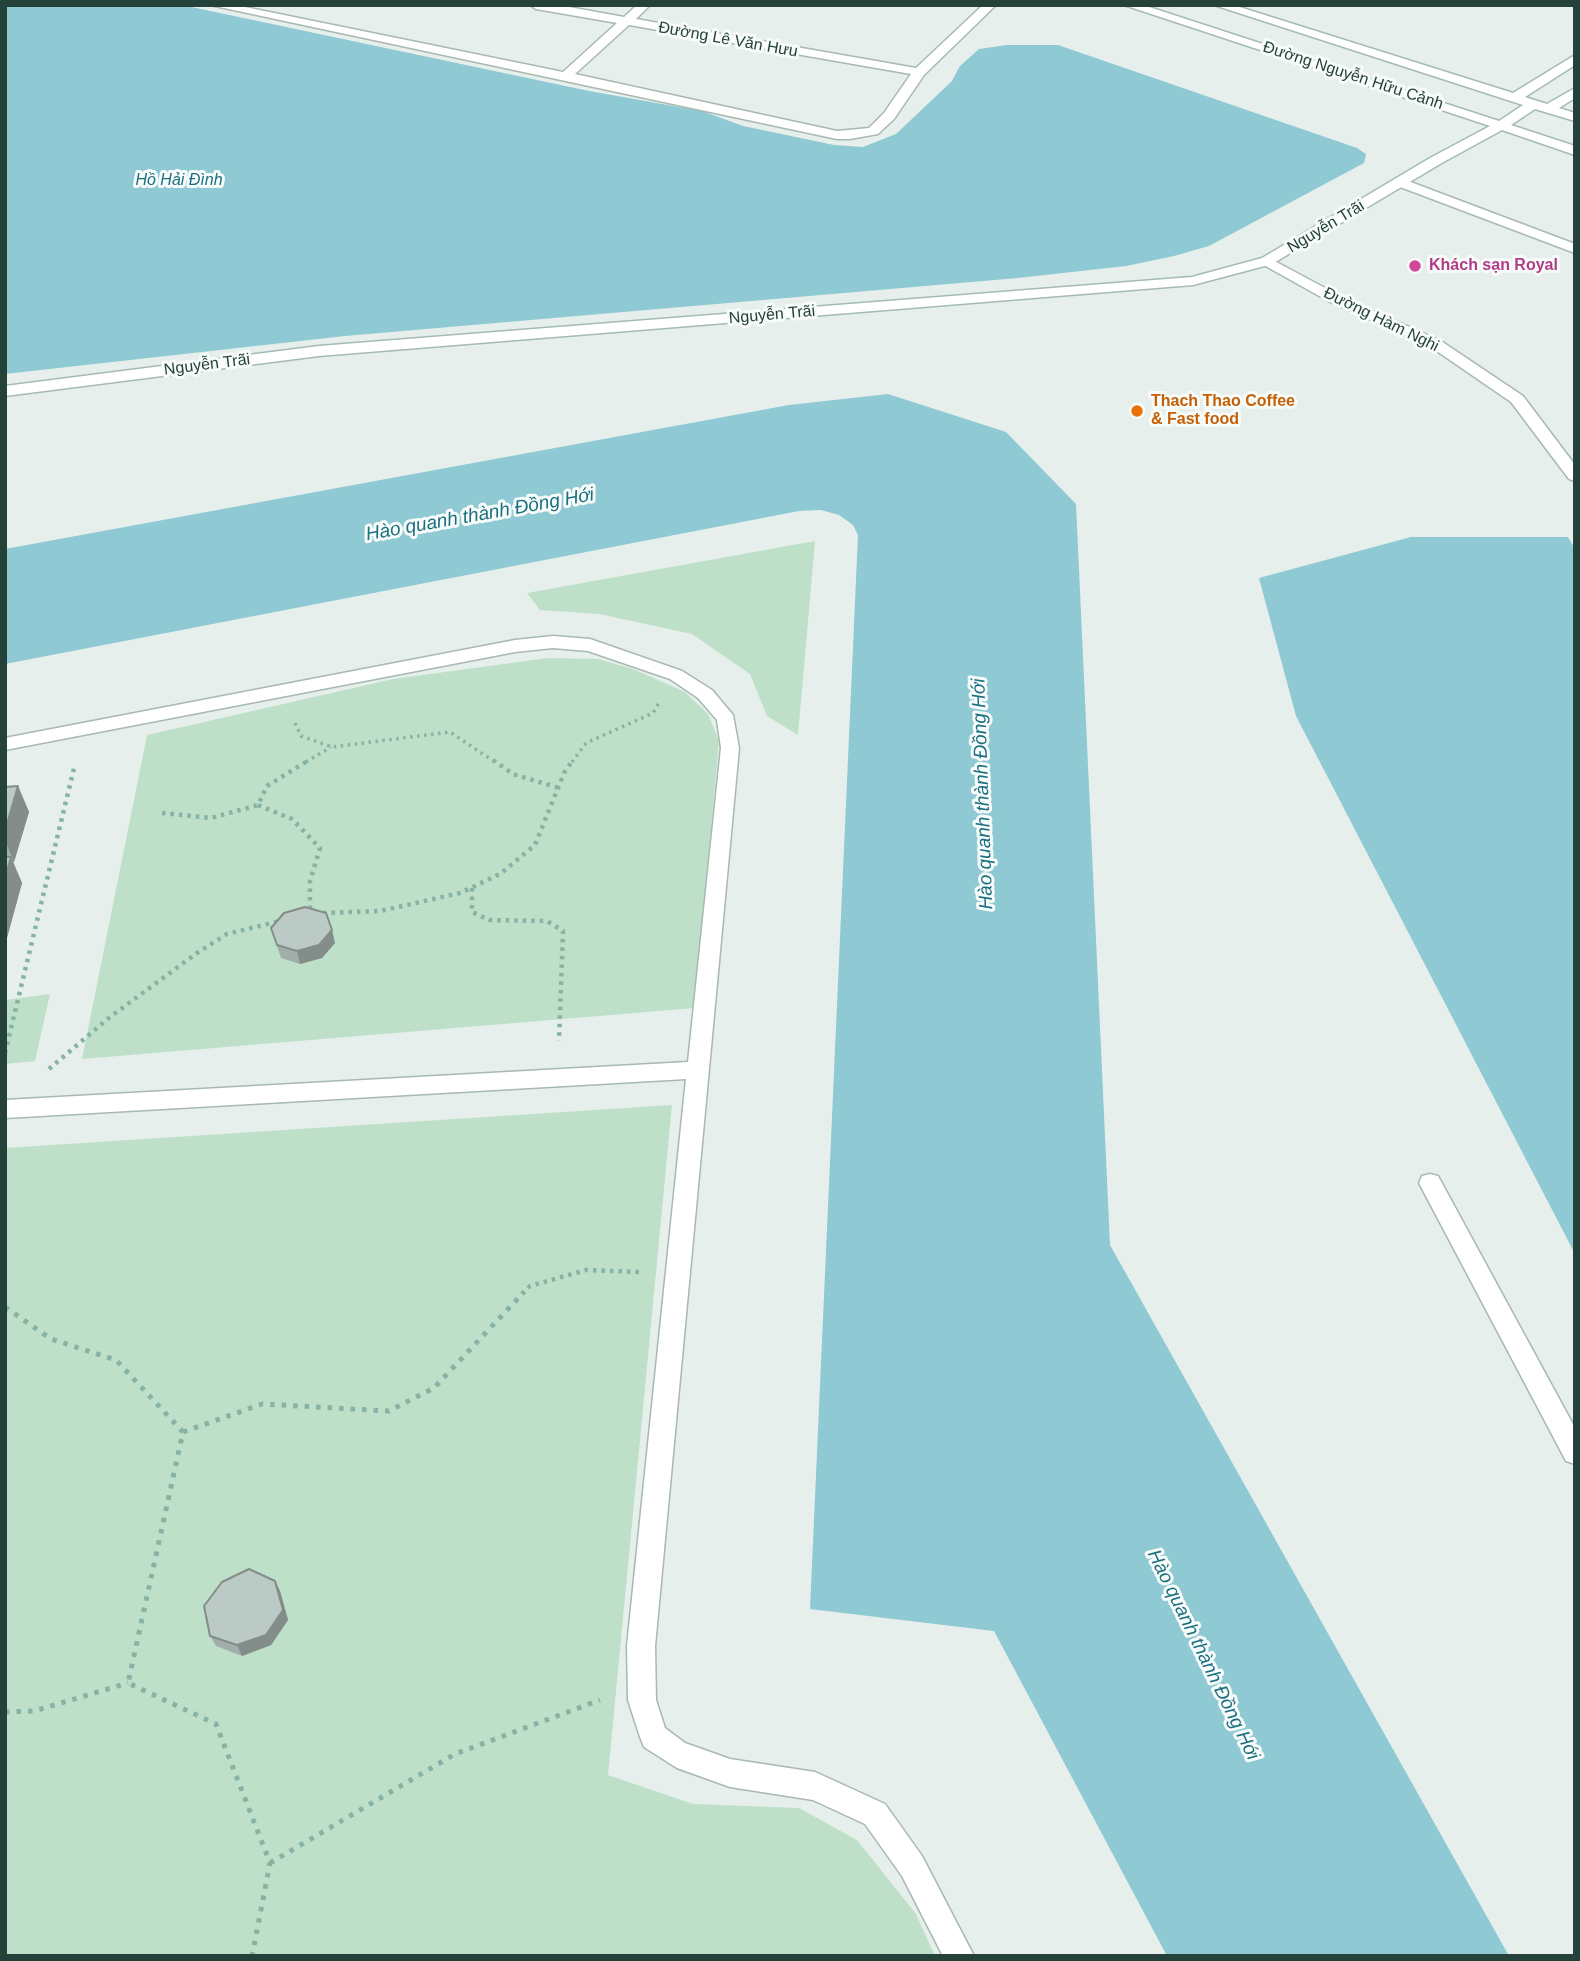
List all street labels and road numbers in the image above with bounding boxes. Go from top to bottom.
street label: Đường Lê Văn Hưu [657,18,799,62]
street label: Đường Nguyễn Hữu Cảnh [1260,38,1446,114]
street label: Nguyễn Trãi [1284,196,1368,258]
street label: Đường Hàm Nghi [1320,284,1442,356]
street label: Nguyễn Trãi [728,302,816,328]
street label: Nguyễn Trãi [163,350,251,380]

